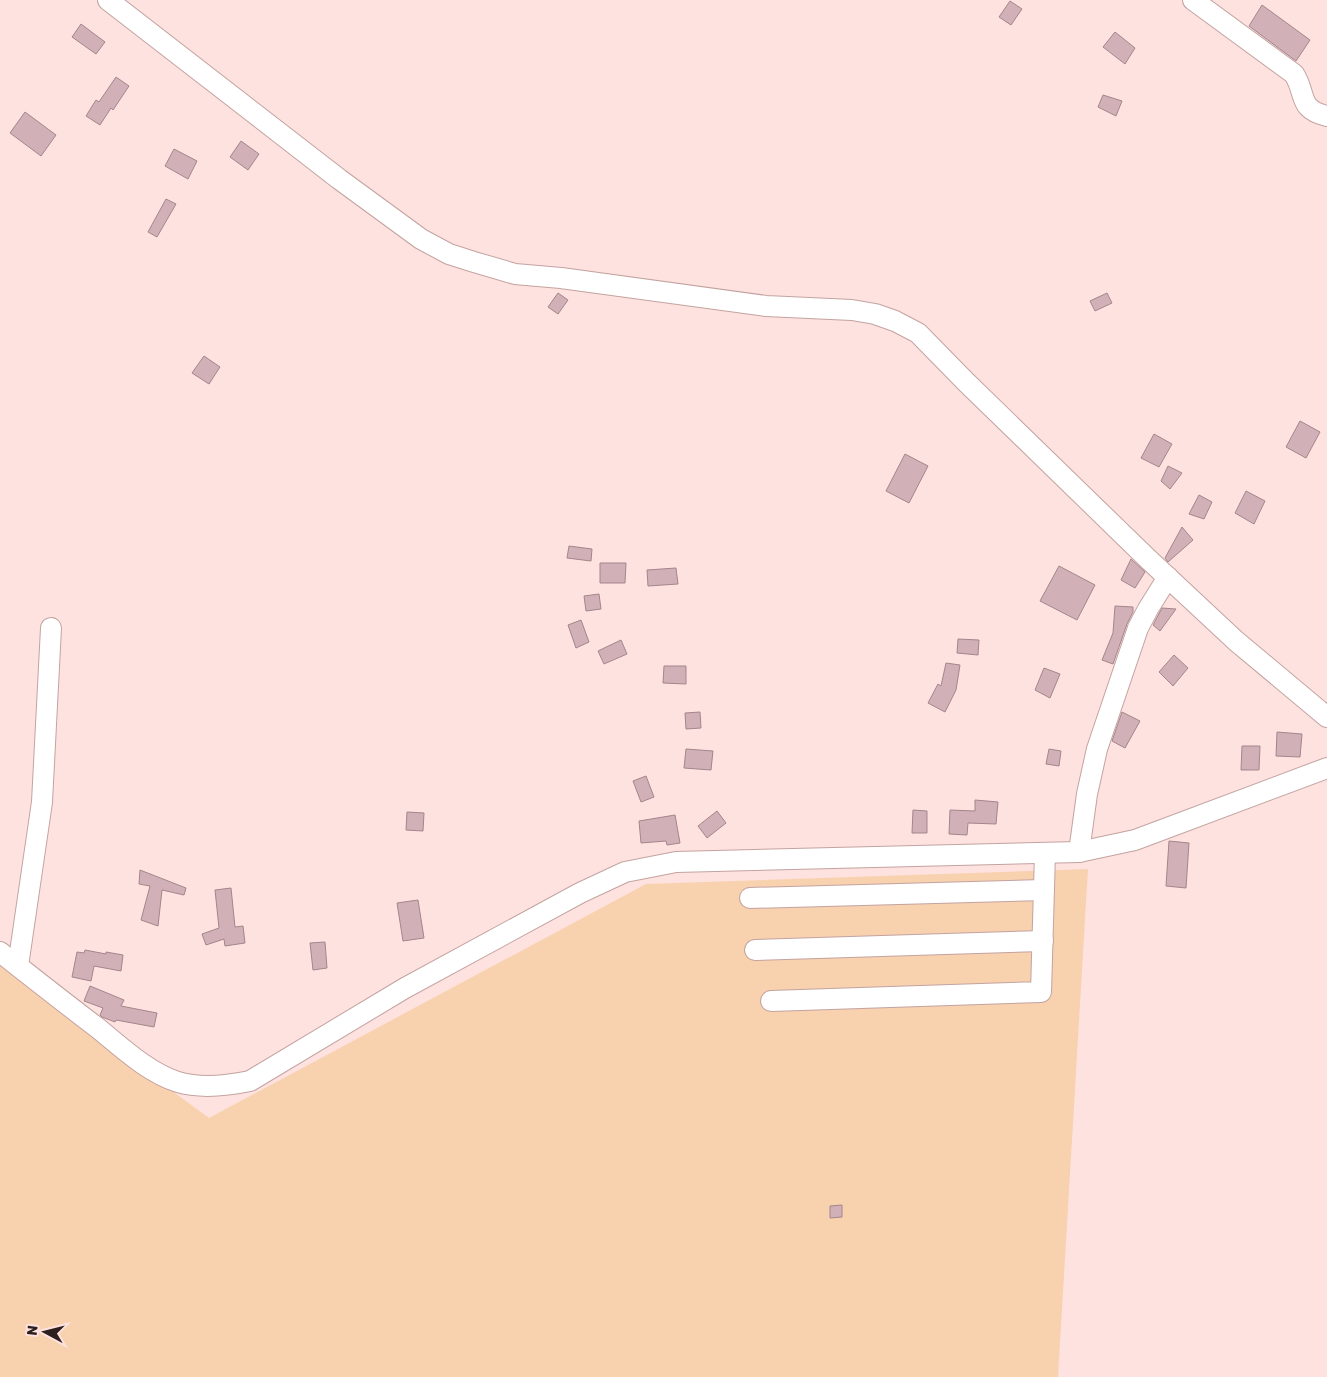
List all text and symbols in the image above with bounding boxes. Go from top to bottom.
north arrow [20,1307,70,1357]
text: N [24,1324,42,1337]

